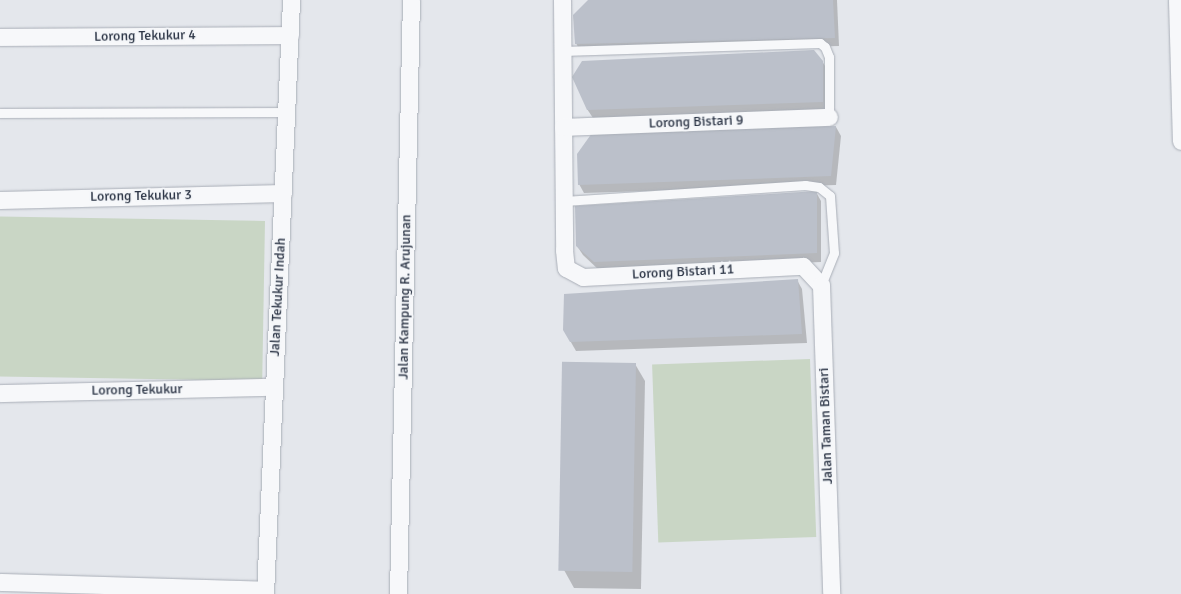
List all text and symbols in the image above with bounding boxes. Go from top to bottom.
street label: Lorong Tekukur 4 [94,27,196,45]
street label: Lorong Bistari 9 [648,112,744,132]
street label: Lorong Tekukur 3 [90,187,192,205]
street label: Jalan Kampung R. Arujunan [395,214,415,380]
street label: Jalan Tekukur Indah [267,237,289,357]
street label: Lorong Bistari 11 [631,261,735,283]
street label: Jalan Taman Bistari [816,368,836,484]
street label: Lorong Tekukur [91,381,183,399]

